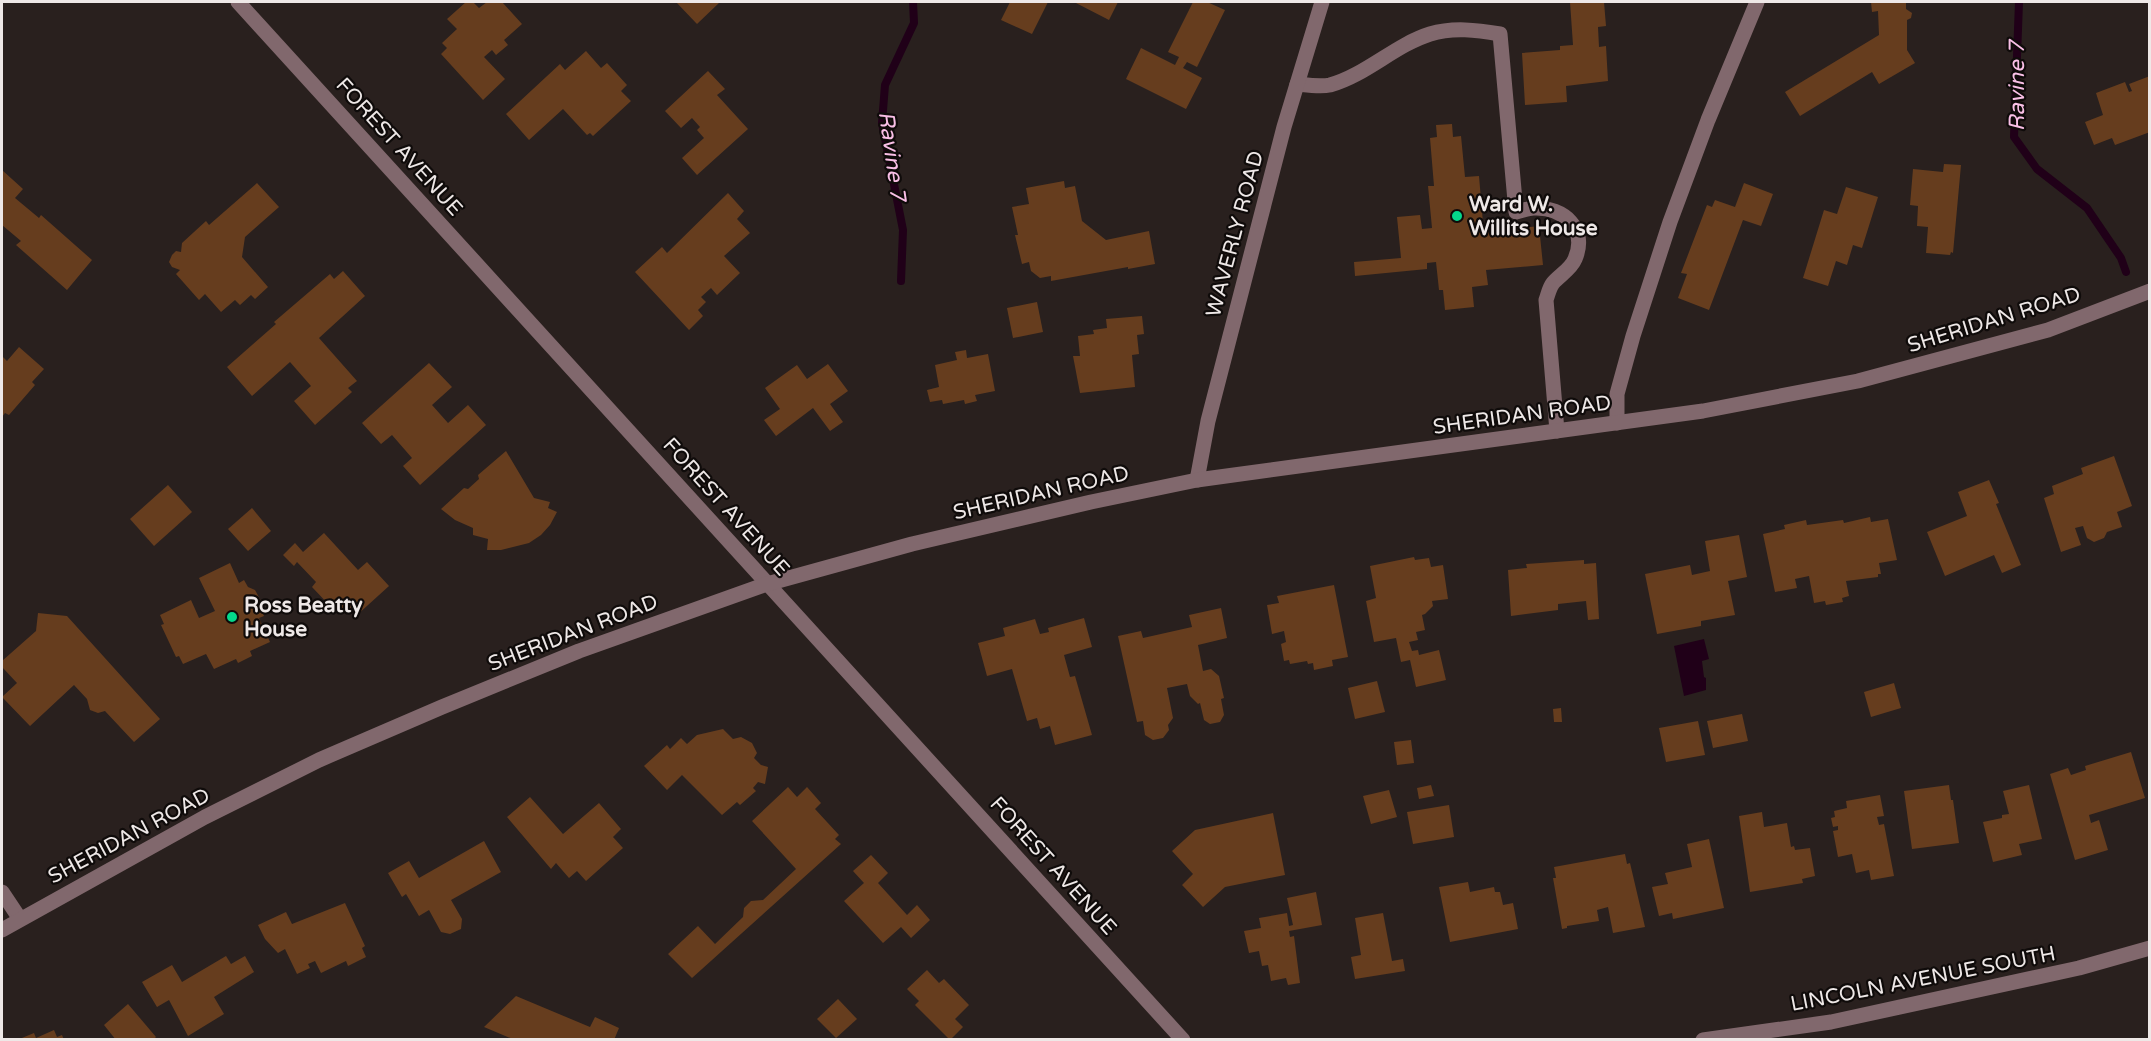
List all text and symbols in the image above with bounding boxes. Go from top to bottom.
water label: Ravine 7 [2004,38,2030,131]
street label: FOREST AVENUE [330,73,468,221]
water label: Ravine 7 [873,109,912,206]
street label: WAVERLY ROAD [1201,148,1269,320]
place label: Ward W. Willits House [1469,192,1598,241]
marker: Ward W. Willits House [1450,209,1464,223]
street label: SHERIDAN ROAD [1904,282,2084,358]
street label: SHERIDAN ROAD [1431,390,1613,440]
street label: FOREST AVENUE [657,433,795,581]
street label: SHERIDAN ROAD [951,461,1131,525]
street label: SHERIDAN ROAD [485,589,661,677]
place label: Ross Beatty House [244,593,363,642]
marker: Ross Beatty House [225,610,239,624]
street label: SHERIDAN ROAD [44,783,214,889]
street label: FOREST AVENUE [984,792,1122,940]
street label: LINCOLN AVENUE SOUTH [1788,941,2058,1017]

